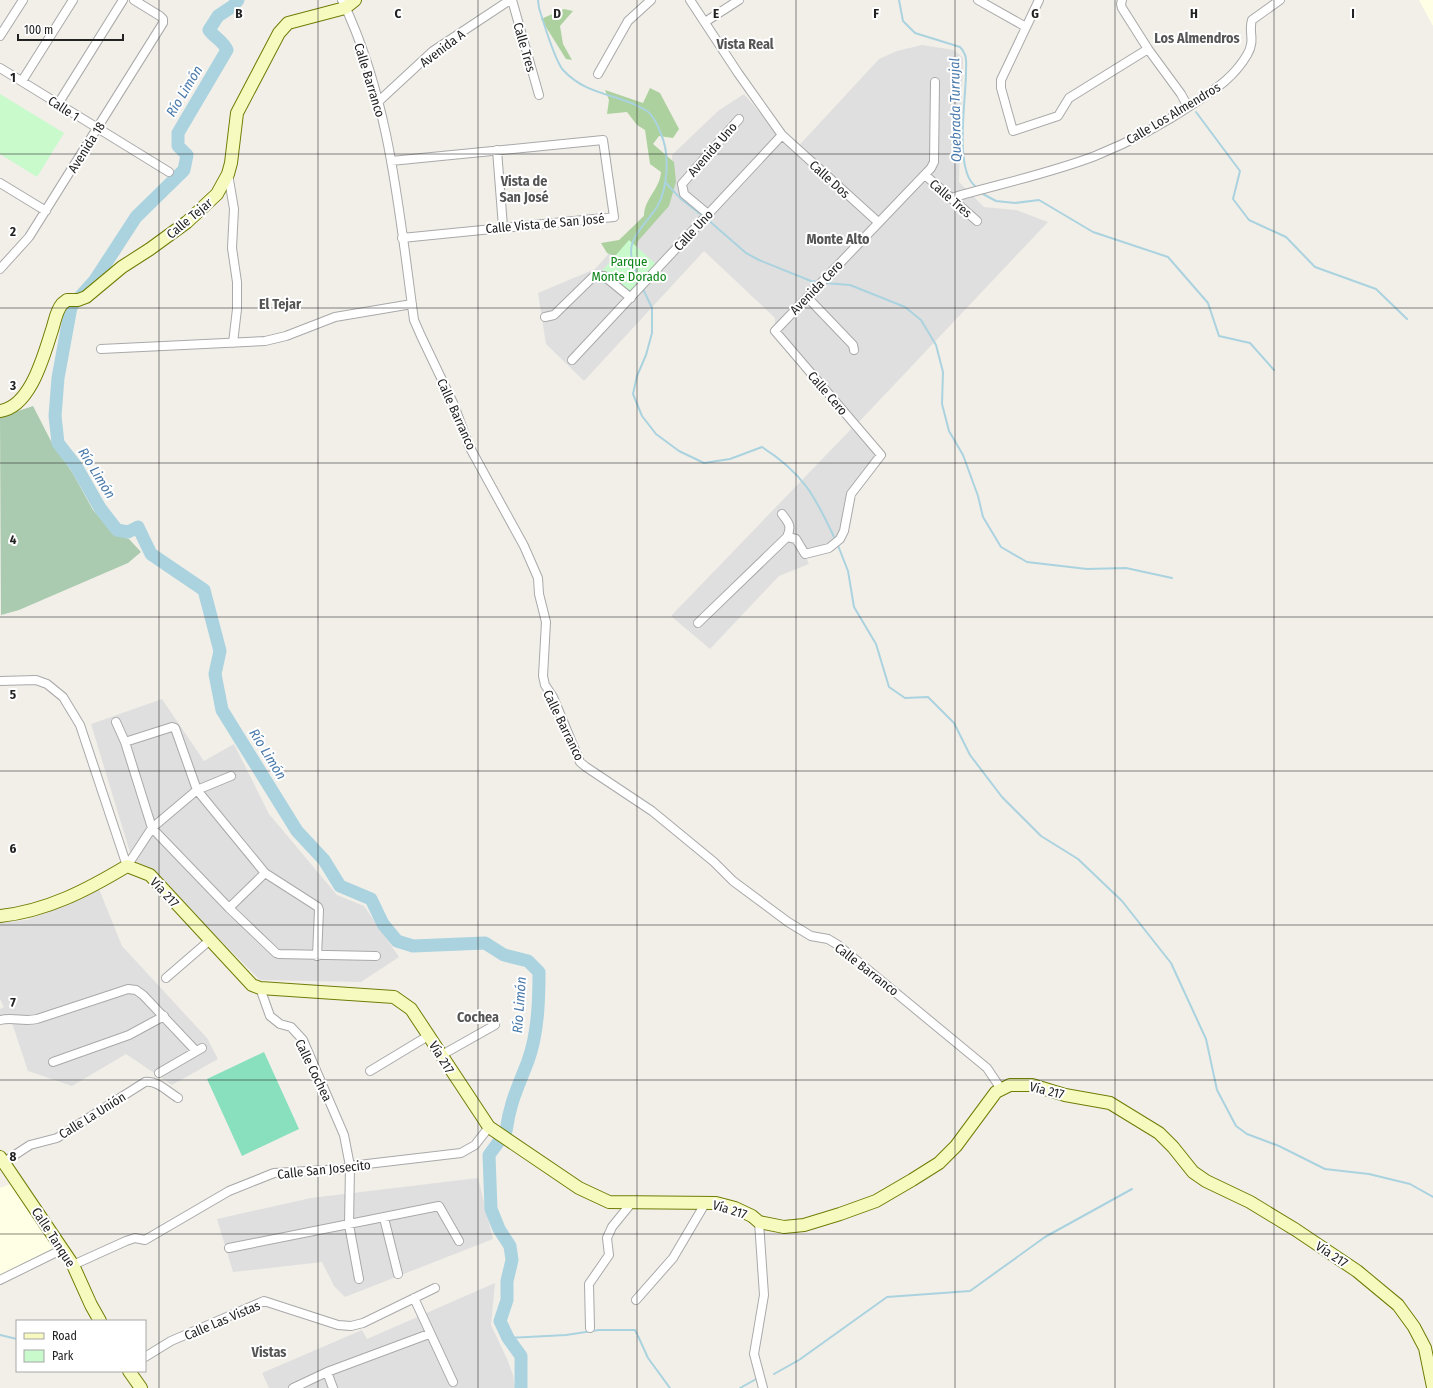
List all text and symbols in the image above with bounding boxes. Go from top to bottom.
text: B [235,6,243,21]
text: C [395,6,402,21]
text: D [553,6,561,21]
text: E [713,6,719,21]
text: F [873,6,879,21]
text: G [1031,6,1039,21]
text: H [1190,6,1198,21]
text: I [1351,6,1355,21]
scale bar [18,16,123,42]
street label: Calle Tres [510,21,539,74]
text: 100 m [24,23,53,37]
street label: Avenida A [417,27,468,70]
district label: Los Almendros [1154,30,1240,47]
district label: Vista Real [715,36,774,53]
street label: Calle Barranco [351,41,388,119]
water label: Quebrada Turrujal [946,57,965,162]
water label: Río Limón [163,63,206,120]
text: 1 [10,70,16,85]
street label: Calle Los Almendros [1124,79,1223,147]
street label: Calle 1 [45,93,82,124]
street label: Avenida 18 [65,119,108,175]
street label: Avenida Uno [685,119,740,179]
street label: Calle Dos [806,157,853,202]
district label: Vista de San José [499,173,549,206]
street label: Calle Tres [927,176,975,221]
street label: Calle Tejar [163,195,216,242]
street label: Calle Uno [671,207,716,254]
street label: Calle Vista de San José [485,211,605,236]
text: 2 [9,224,16,239]
district label: Monte Alto [806,231,870,248]
park label: Parque Monte Dorado [591,254,667,284]
street label: Avenida Cero [787,257,846,317]
district label: El Tejar [259,296,302,313]
street label: Calle Cero [805,368,851,418]
street label: Calle Barranco [434,376,479,452]
text: 3 [9,378,16,393]
water label: Río Limón [74,445,119,502]
text: 4 [10,532,17,547]
text: 5 [10,687,16,702]
street label: Calle Barranco [540,688,587,763]
water label: Río Limón [245,726,290,783]
text: 6 [10,841,17,856]
street label: Vía 217 [147,874,182,910]
street label: Calle Barranco [832,940,902,999]
water label: Río Limón [509,976,530,1034]
text: 7 [10,995,16,1010]
district label: Cochea [457,1009,499,1026]
street label: Calle Cochea [292,1037,335,1104]
street label: Vía 217 [426,1038,457,1076]
street label: Vía 217 [1028,1079,1066,1102]
street label: Calle La Unión [56,1089,128,1142]
text: 8 [10,1149,17,1164]
street label: Calle San Josecito [277,1157,372,1182]
street label: Vía 217 [711,1197,749,1222]
street label: Calle Tanque [29,1205,78,1270]
street label: Vía 217 [1313,1239,1351,1270]
street label: Calle Las Vistas [182,1298,263,1343]
legend [16,1320,146,1372]
text: Road [52,1329,77,1343]
district label: Vistas [251,1344,286,1361]
text: Park [52,1349,74,1363]

